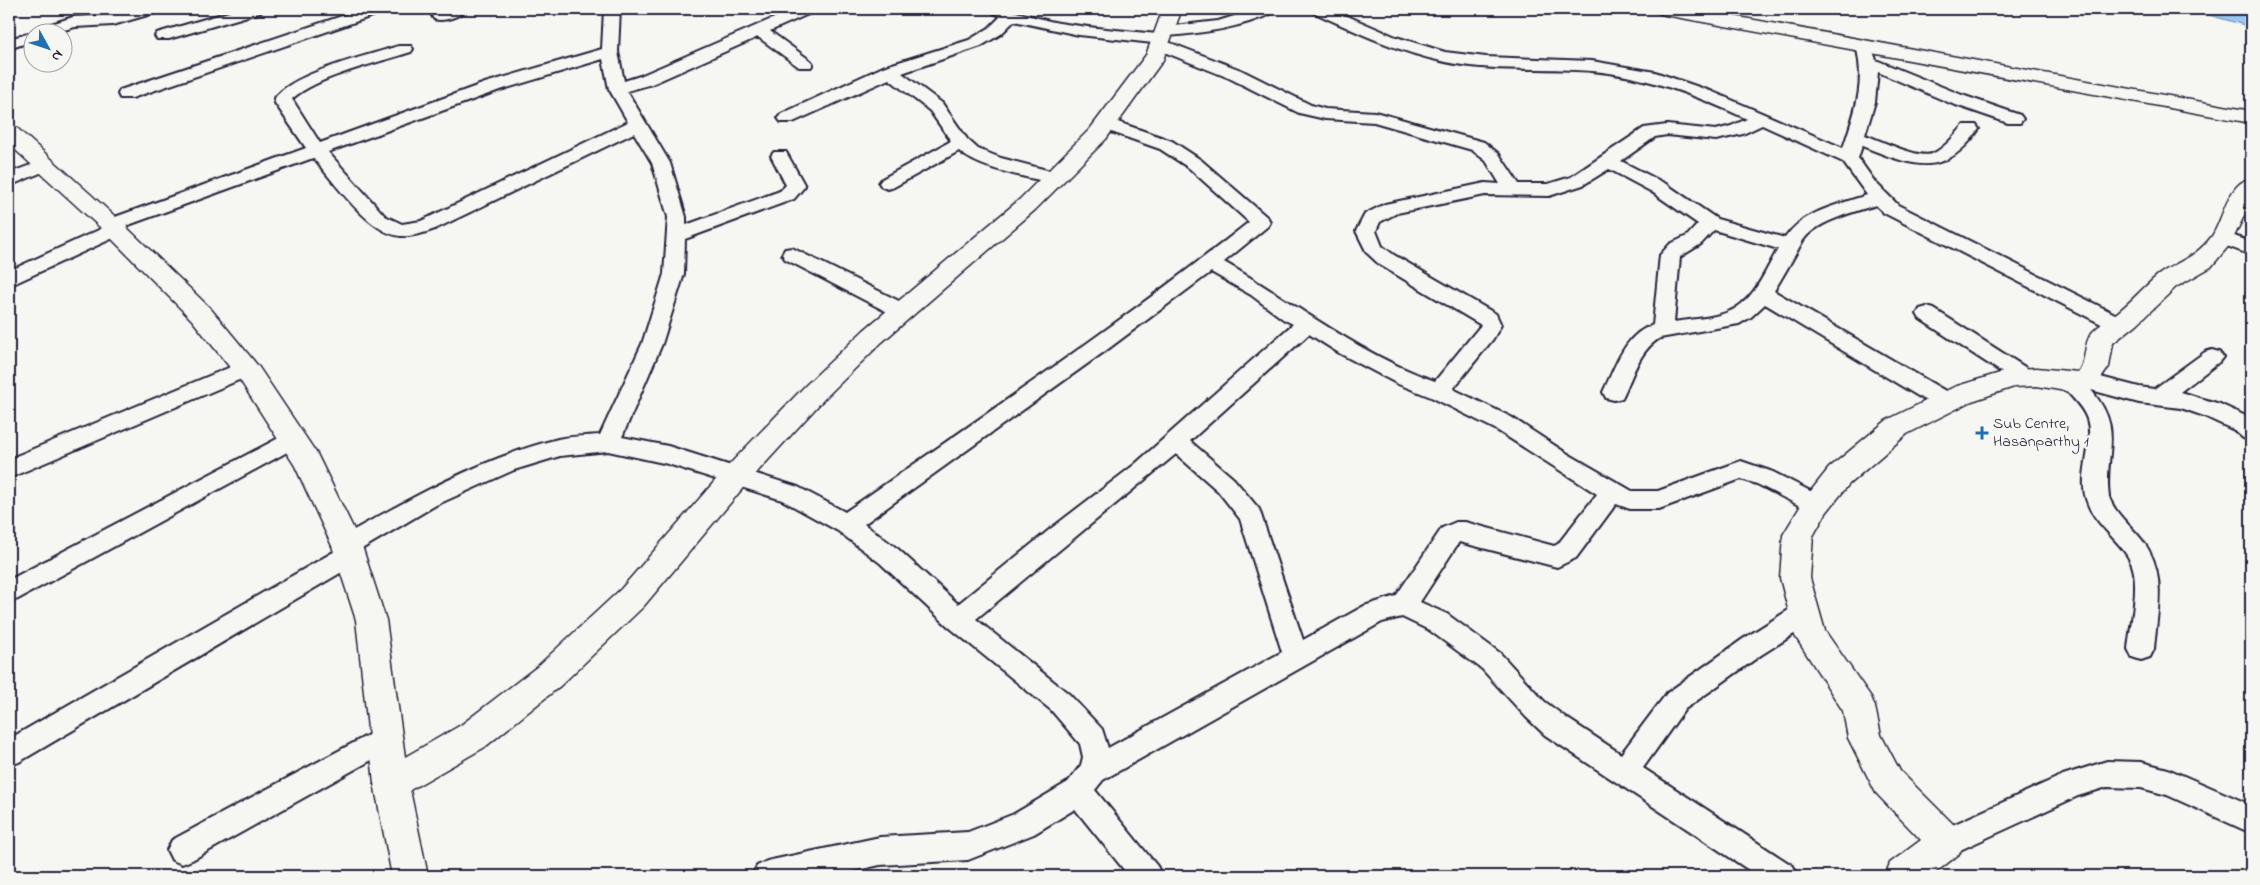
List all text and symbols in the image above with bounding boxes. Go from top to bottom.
north arrow [22,22,72,72]
text: N [46,45,68,66]
place label: Sub Centre, Hasanparthy 1 [1993,412,2089,454]
marker: Sub Centre, Hasanparthy 1 [1975,426,1989,440]

